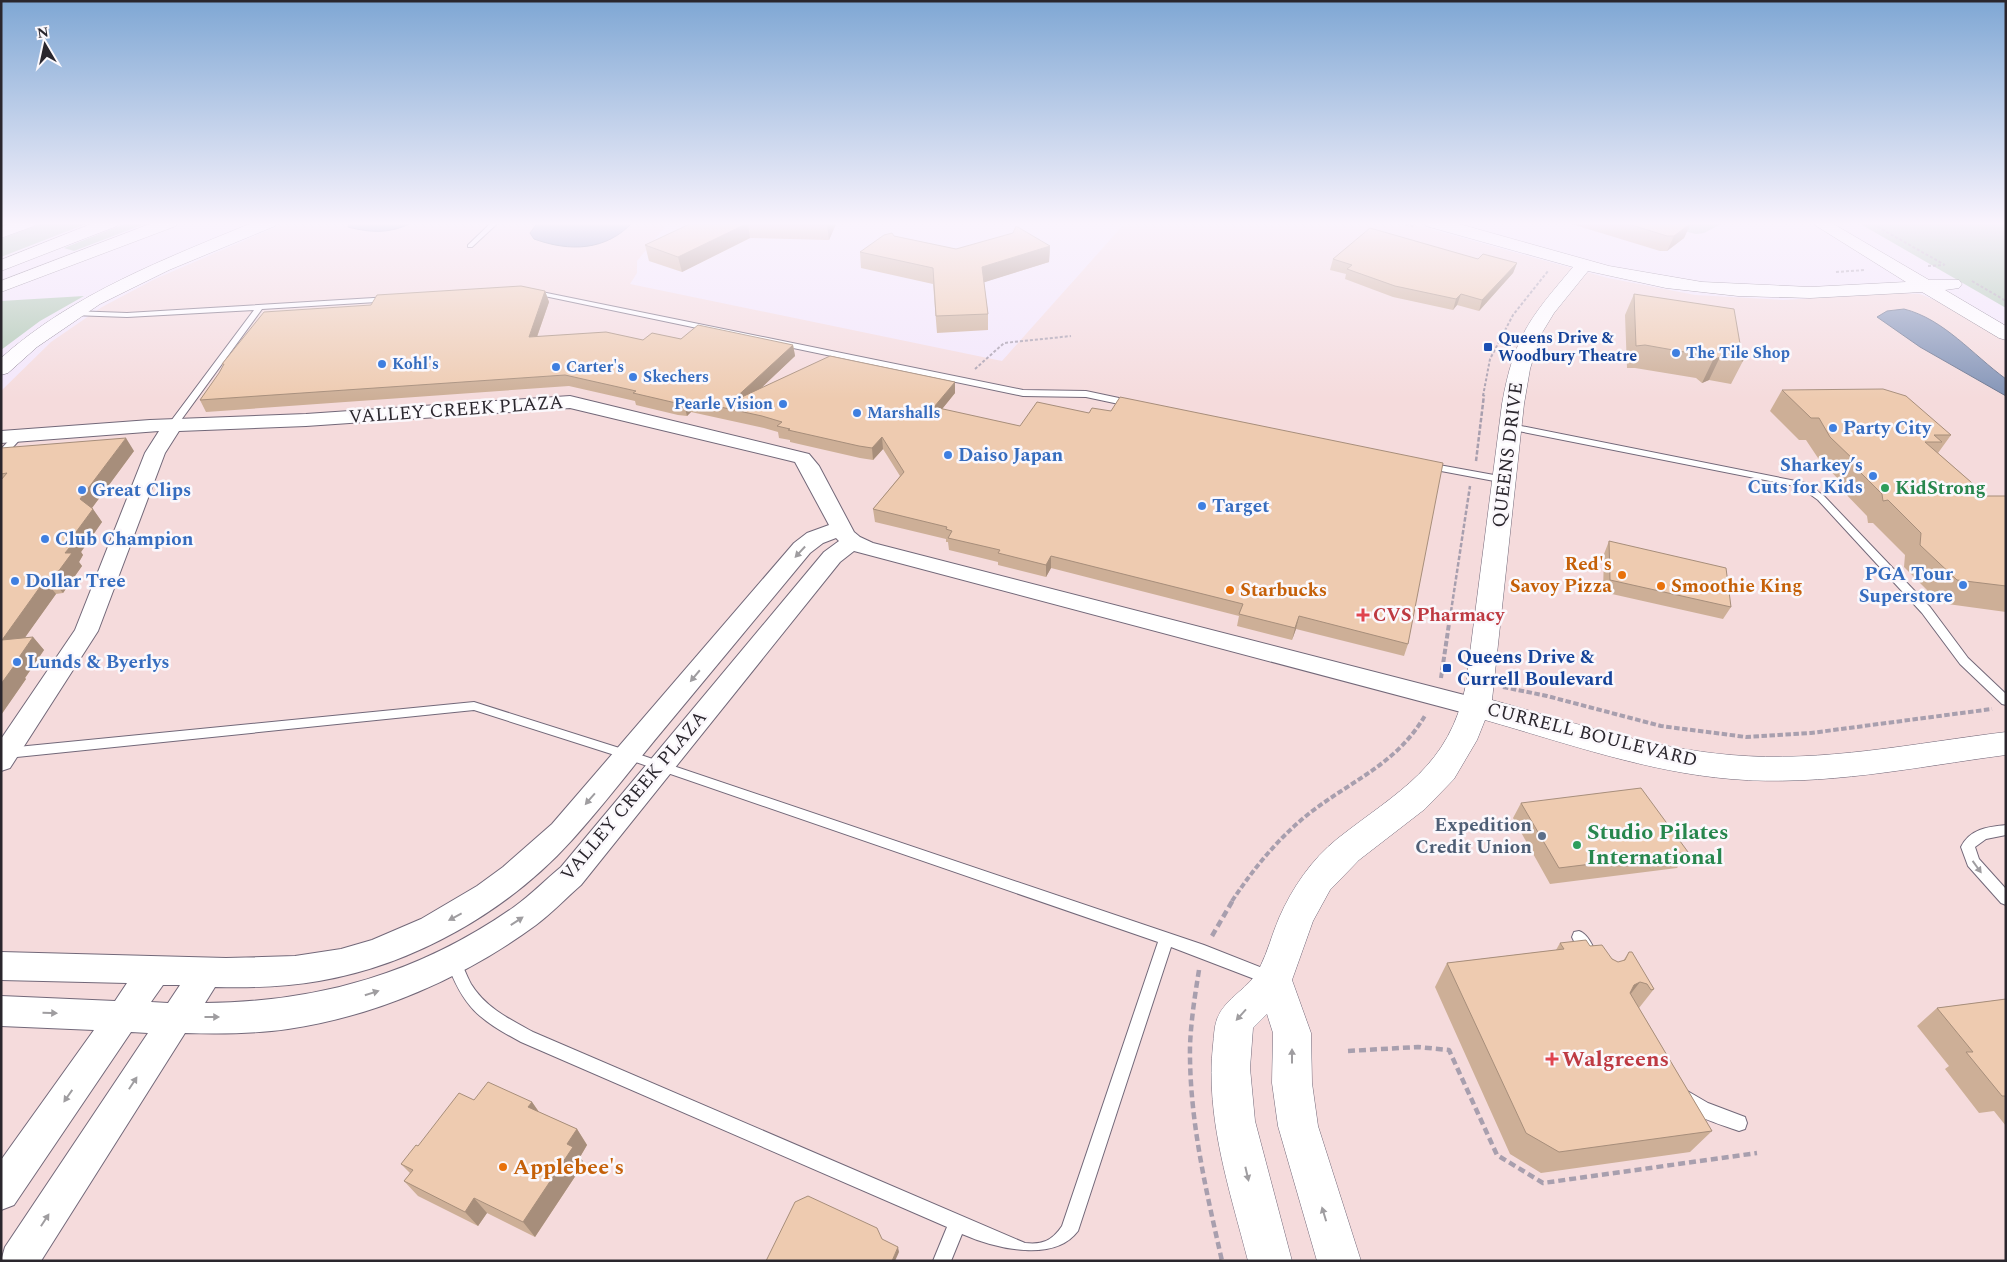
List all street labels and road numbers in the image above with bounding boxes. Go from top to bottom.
street label: QUEENS DRIVE [1485,381,1531,529]
street label: VALLEY CREEK PLAZA [348,388,564,432]
street label: CURRELL BOULEVARD [1484,695,1700,775]
street label: VALLEY CREEK PLAZA [554,704,714,888]

